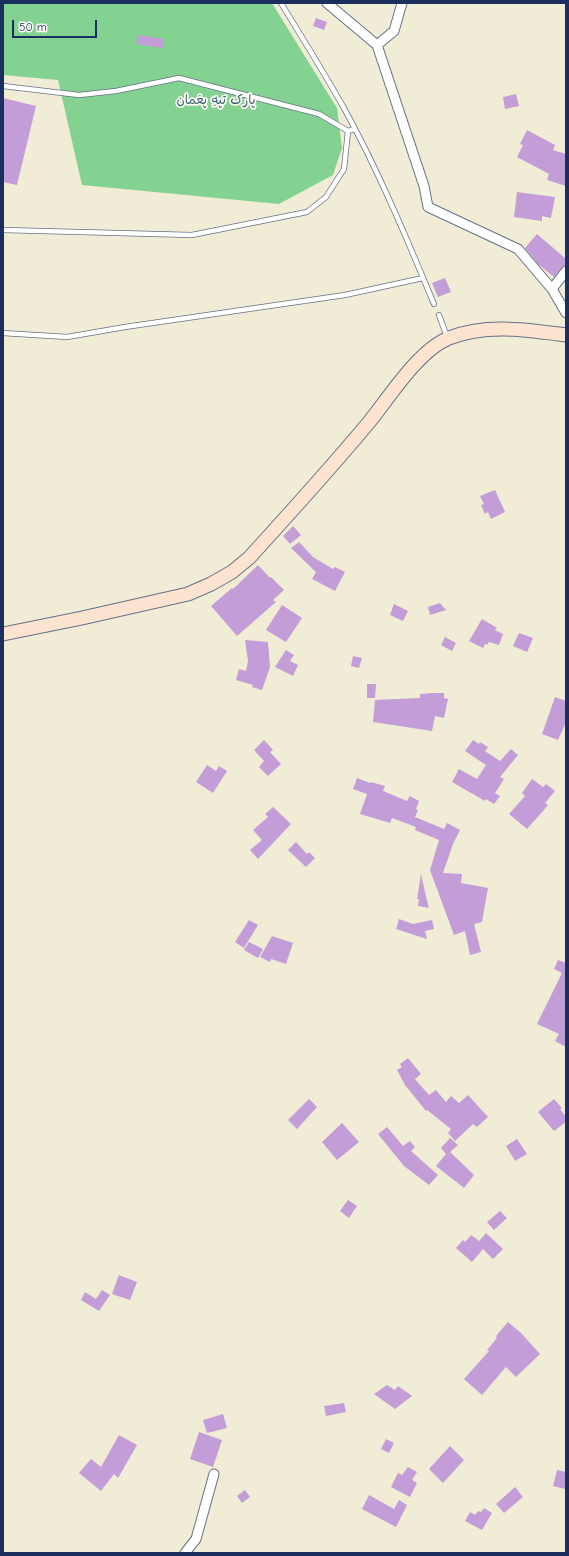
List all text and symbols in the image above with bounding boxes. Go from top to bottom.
scale bar [14,12,99,38]
text: 50 m [19,20,47,34]
park label: پارک تپهِ پغمان [176,92,256,108]

